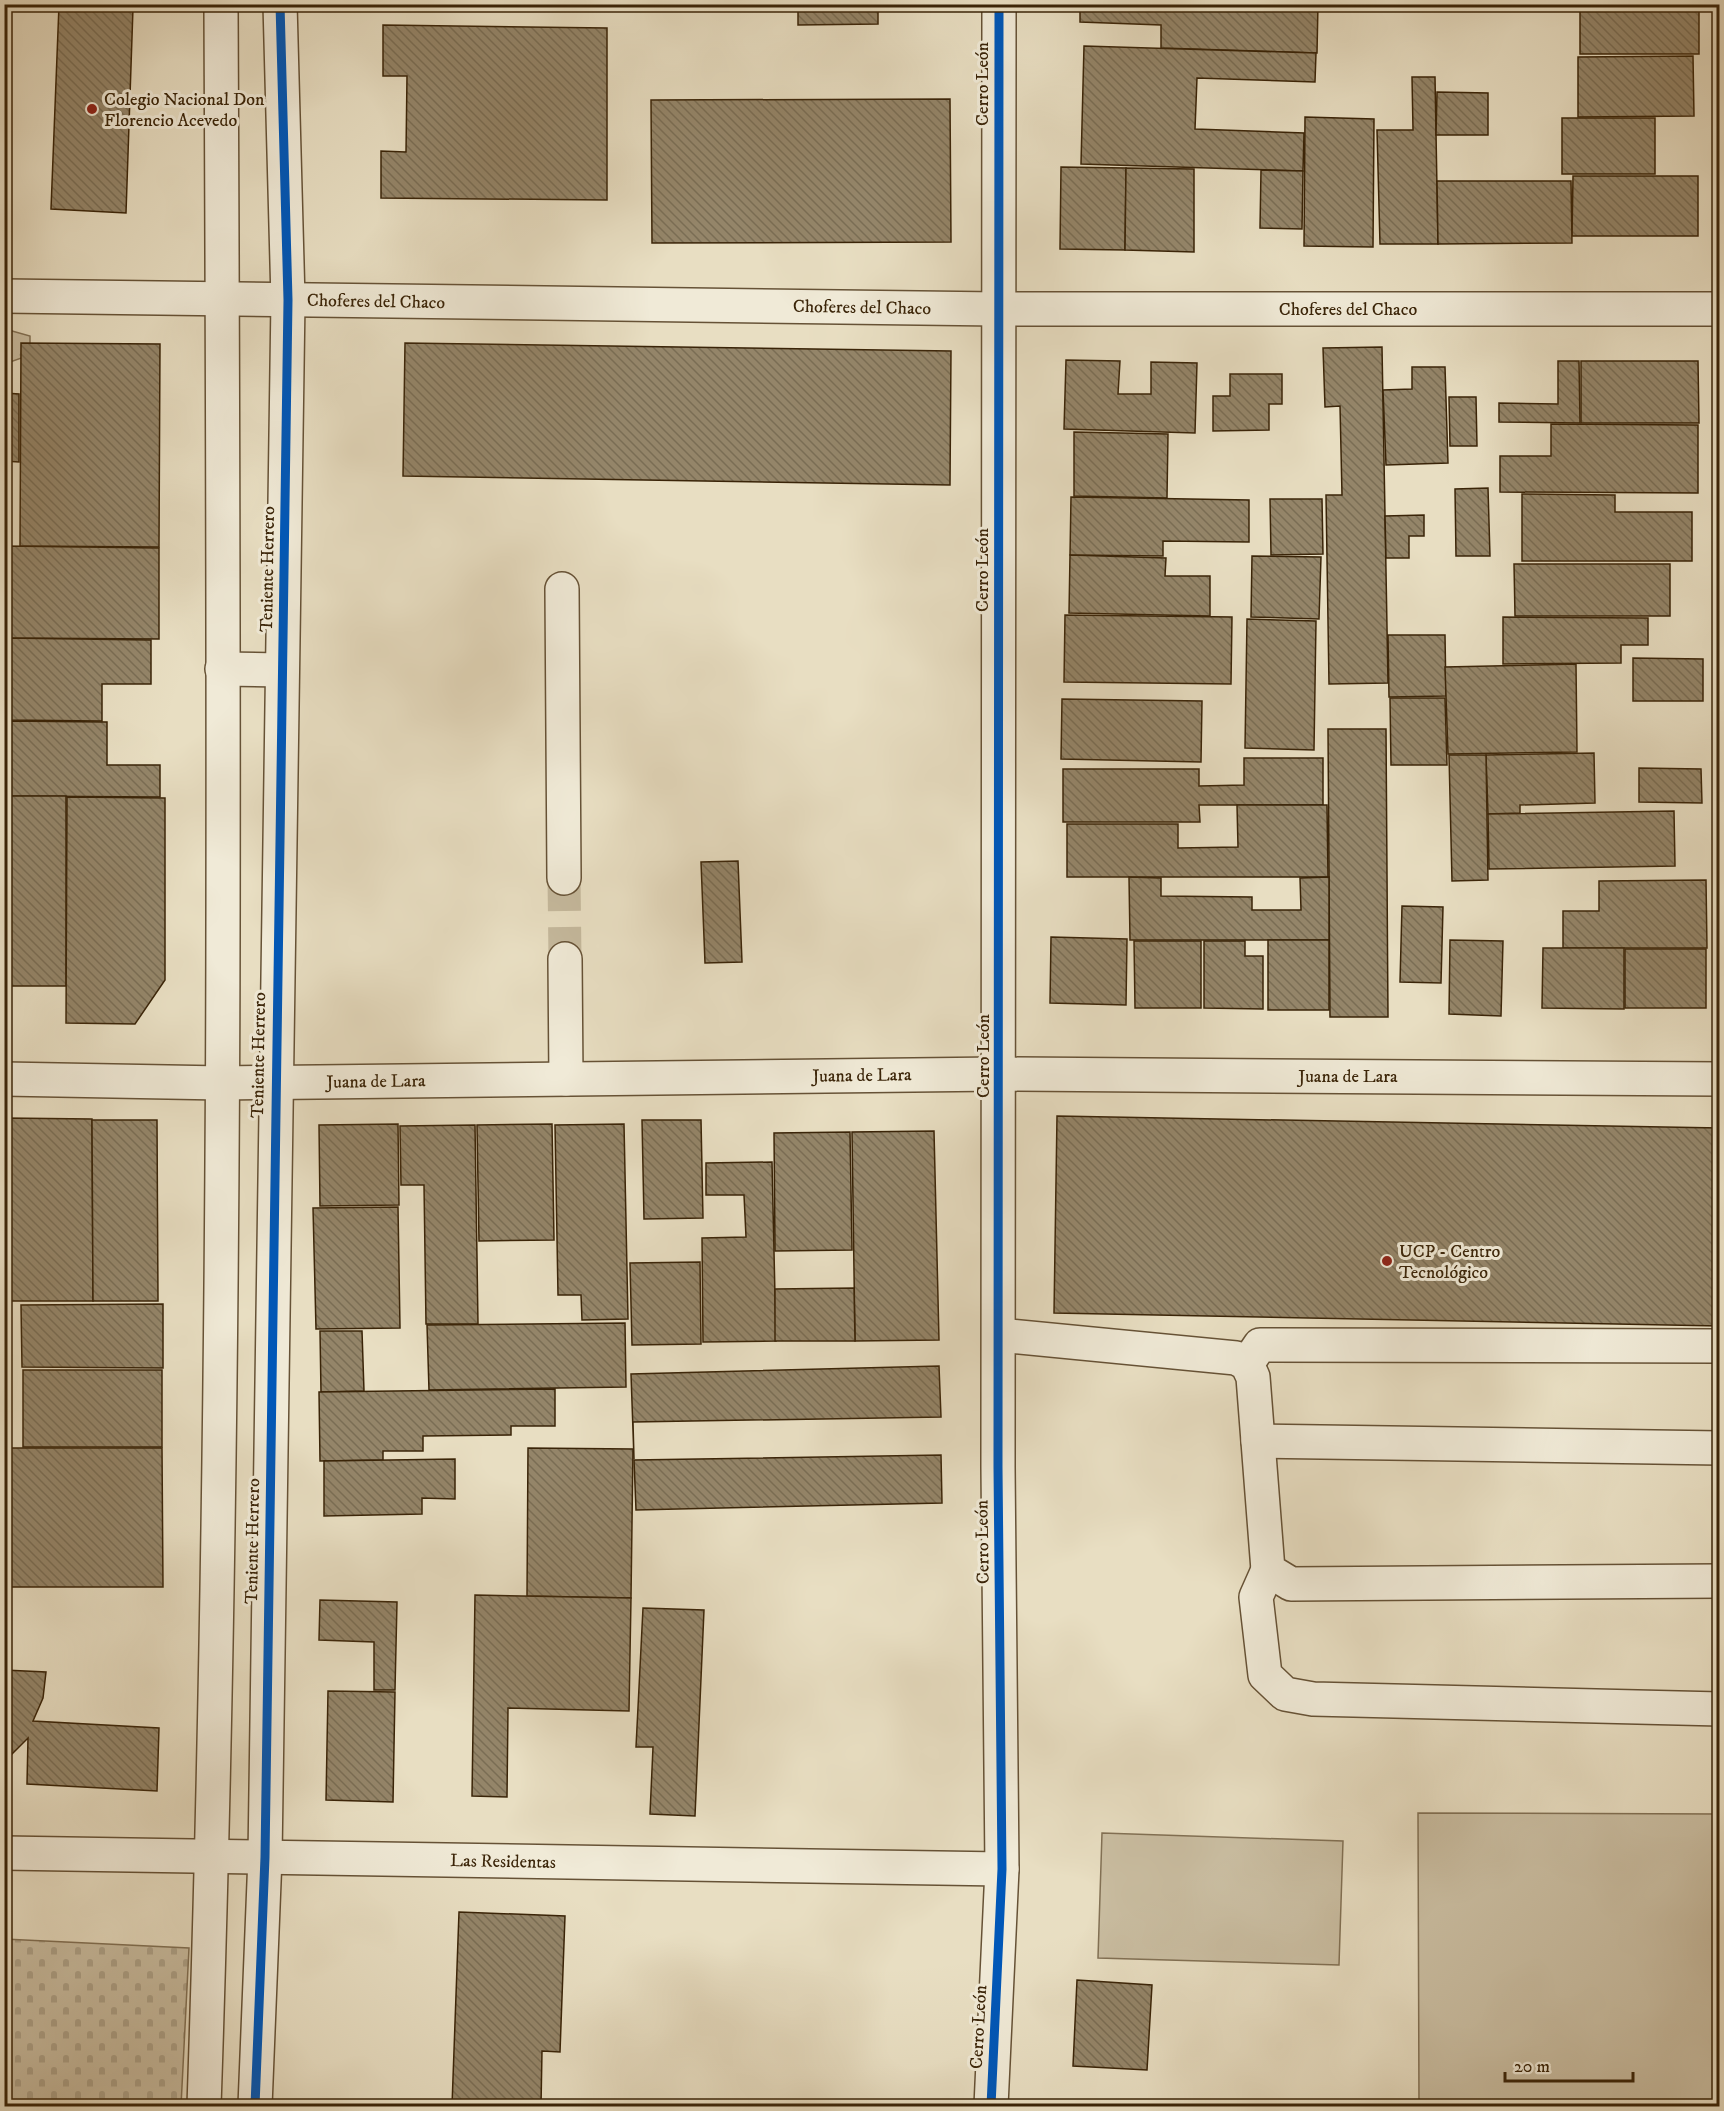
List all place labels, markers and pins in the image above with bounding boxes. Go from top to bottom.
place label: Colegio Nacional Don Florencio Acevedo [104,89,265,132]
marker: Colegio Nacional Don Florencio Acevedo [85,102,99,116]
place label: UCP - Centro Tecnológico [1399,1241,1500,1284]
marker: UCP - Centro Tecnológico [1380,1254,1394,1268]

